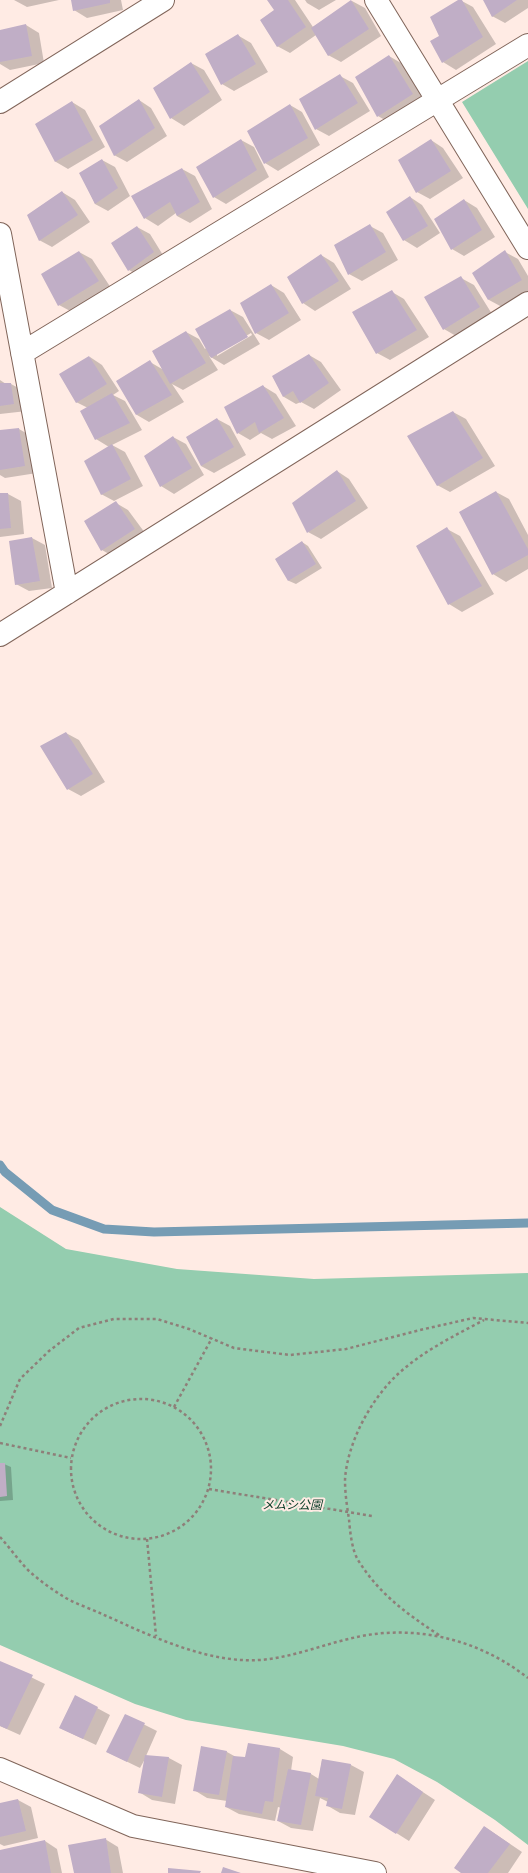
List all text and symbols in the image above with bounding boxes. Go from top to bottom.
park label: メムシ公園 [262,1499,322,1513]

